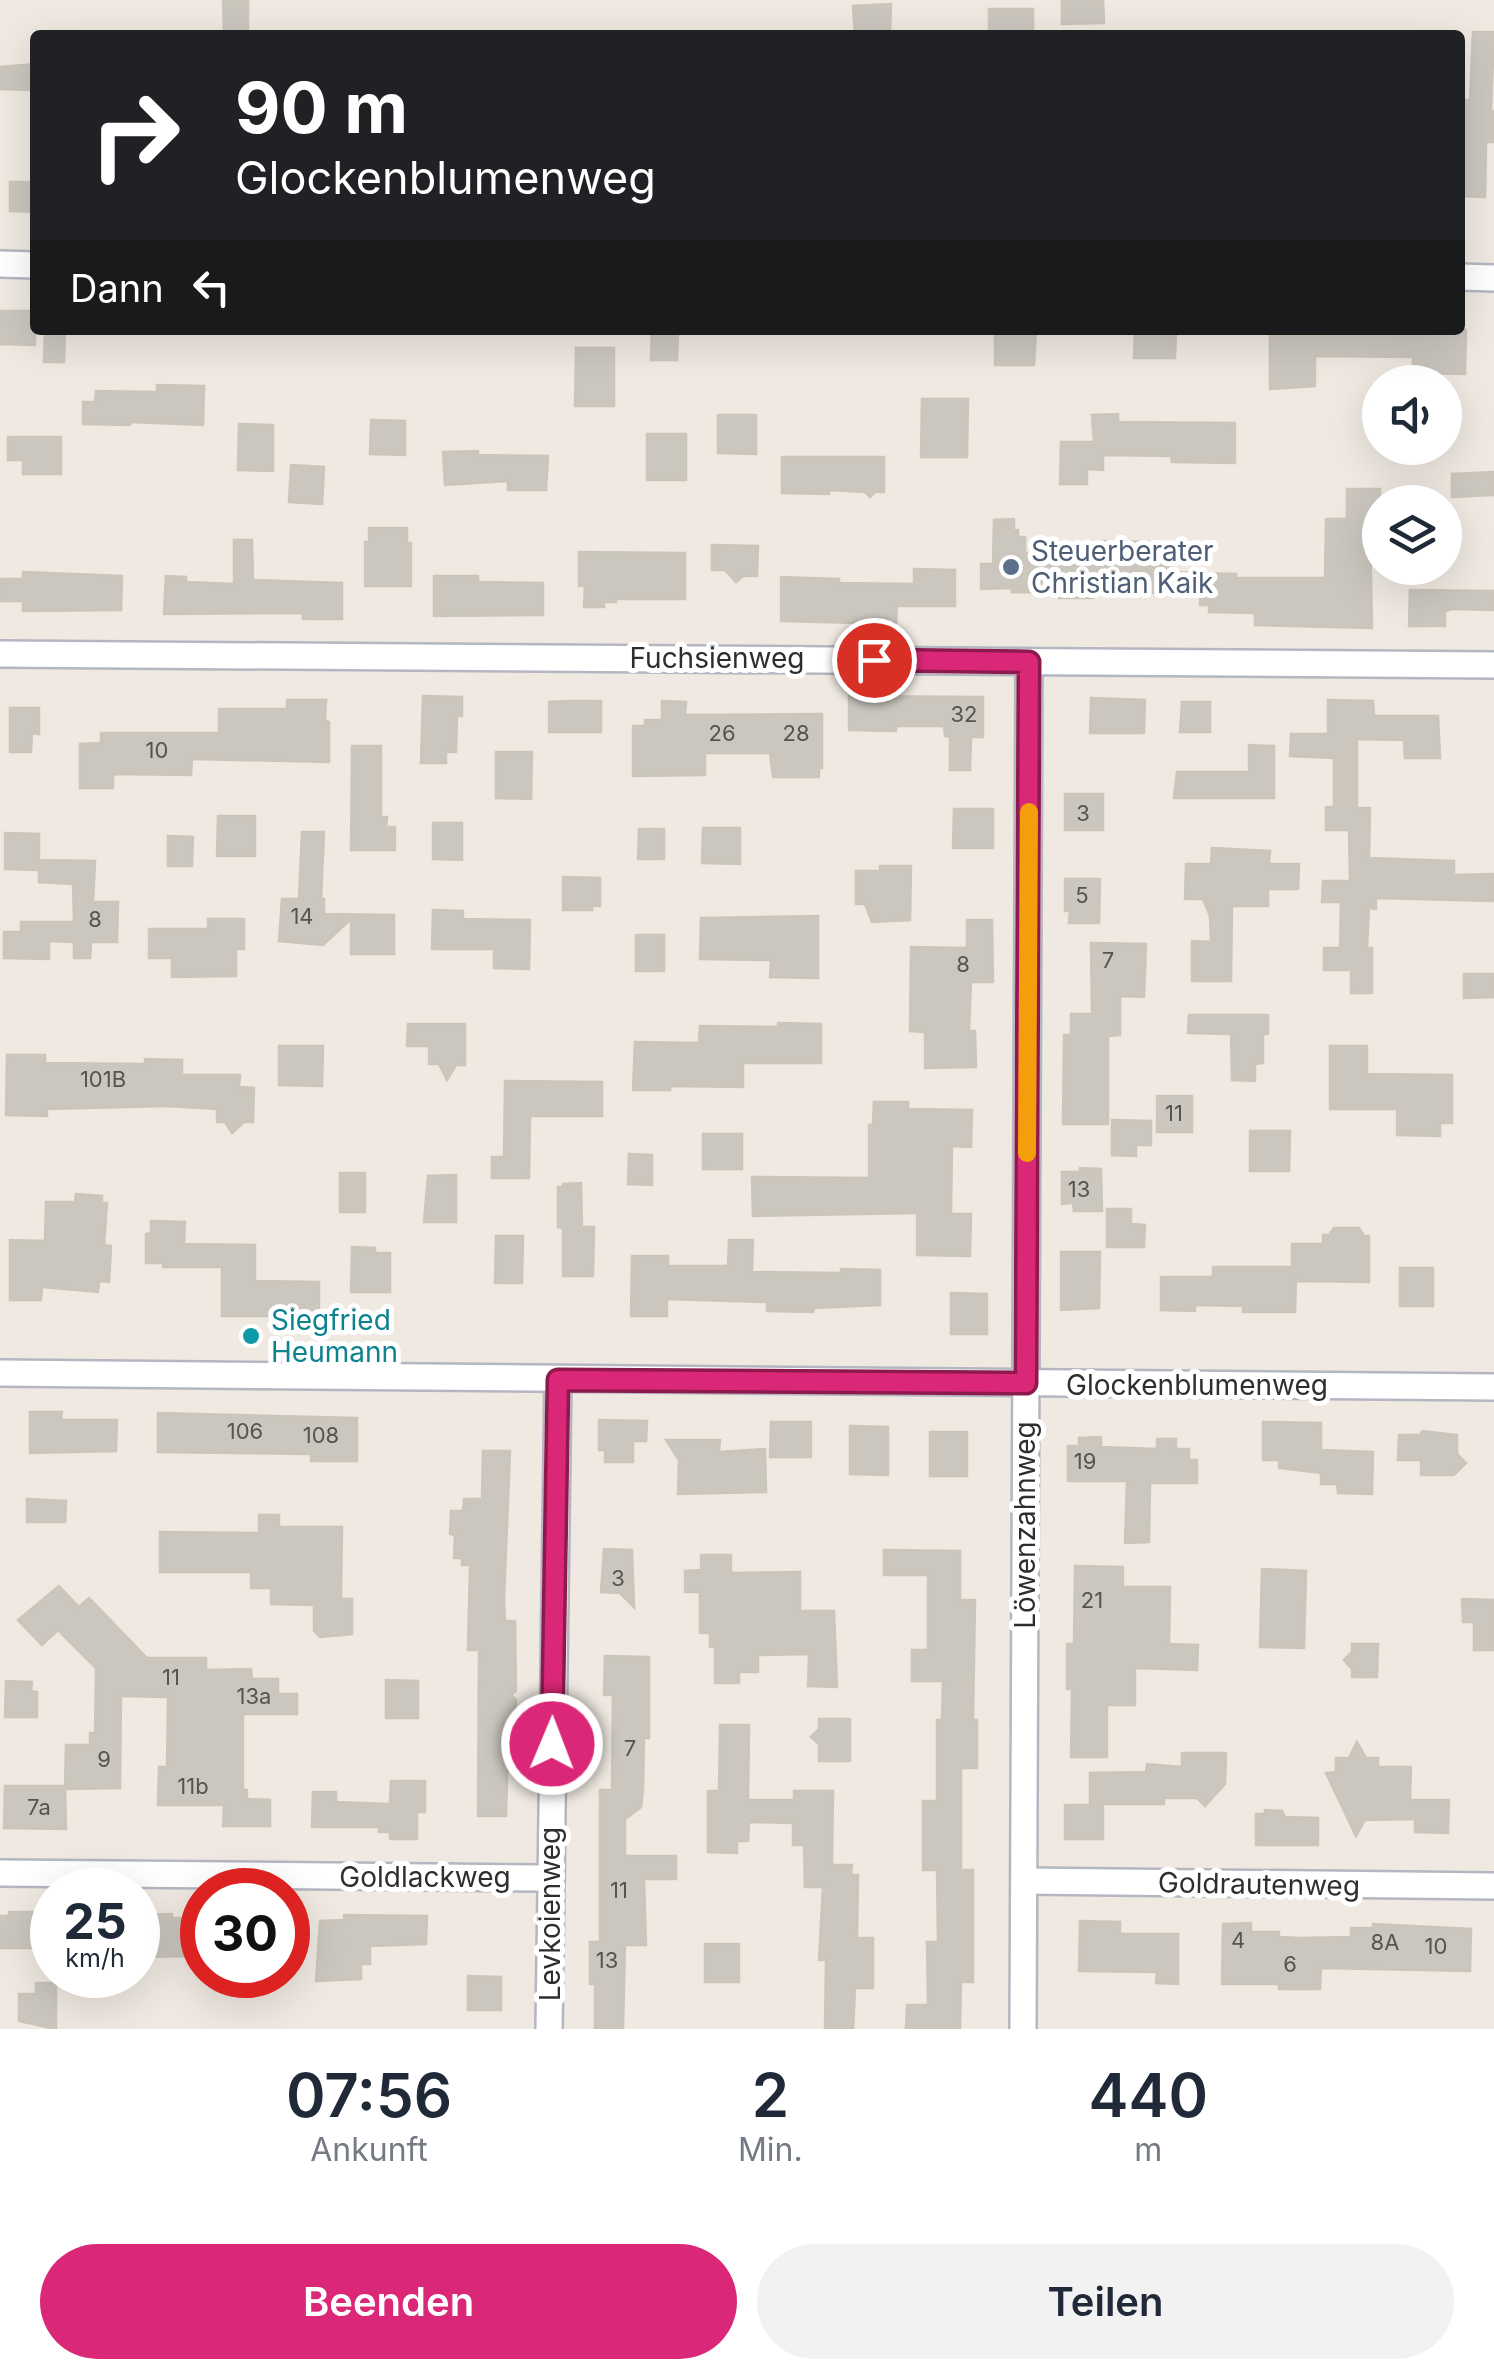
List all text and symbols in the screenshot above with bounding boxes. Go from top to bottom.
text: 90 m [235,65,408,150]
icon: right [70,70,200,200]
text: Glockenblumenweg [235,150,656,205]
icon: left [184,260,239,315]
text: Dann [70,265,164,311]
map controls [1362,365,1462,585]
button: sound [1362,365,1462,465]
button: layers [1362,485,1462,585]
place label: Steuerberater Christian Kaik [1031,534,1214,600]
marker: Steuerberater Christian Kaik [1000,556,1022,578]
pin [832,618,917,703]
icon: arrive [847,633,902,688]
street label: Fuchsienweg [629,641,805,675]
house number: 32 [950,701,978,727]
house number: 26 [708,720,736,746]
house number: 28 [782,720,810,746]
house number: 10 [146,737,168,763]
house number: 3 [1076,800,1090,826]
house number: 5 [1075,882,1089,908]
house number: 14 [290,903,314,929]
house number: 8 [88,906,102,932]
house number: 7 [1102,947,1114,973]
house number: 8 [956,951,970,977]
house number: 101B [80,1066,126,1092]
house number: 11 [1165,1100,1183,1126]
house number: 13 [1068,1176,1090,1202]
place label: Siegfried Heumann [271,1303,398,1369]
marker: Siegfried Heumann [240,1325,262,1347]
street label: Glockenblumenweg [1066,1368,1328,1402]
house number: 106 [227,1418,263,1444]
street label: Löwenzahnweg [1008,1421,1042,1629]
house number: 108 [303,1422,339,1448]
house number: 19 [1074,1448,1096,1474]
house number: 3 [611,1565,625,1591]
house number: 21 [1081,1587,1103,1613]
house number: 11 [162,1664,180,1690]
house number: 13a [237,1683,271,1709]
position arrow [500,1692,604,1796]
house number: 7 [624,1735,636,1761]
house number: 9 [97,1746,111,1772]
house number: 11b [177,1773,209,1799]
house number: 7a [27,1794,51,1820]
street label: Levkoienweg [533,1827,567,2001]
street label: Goldlackweg [339,1860,511,1894]
street label: Goldrautenweg [1158,1865,1360,1903]
speed limit sign: 30 [180,1868,310,1998]
house number: 11 [610,1877,628,1903]
text: 25 [63,1891,127,1951]
house number: 4 [1231,1927,1245,1953]
house number: 8A [1371,1929,1399,1955]
house number: 10 [1425,1933,1447,1959]
text: km/h [65,1943,125,1973]
house number: 13 [596,1947,618,1973]
house number: 6 [1283,1951,1297,1977]
text: 07:56 [286,2059,452,2131]
text: 2 [752,2059,789,2131]
text: 440 [1089,2059,1208,2131]
text: Ankunft [310,2130,428,2169]
text: Min. [738,2130,803,2169]
text: m [1134,2130,1162,2169]
button: Beenden [40,2244,737,2359]
button: Teilen [757,2244,1454,2359]

